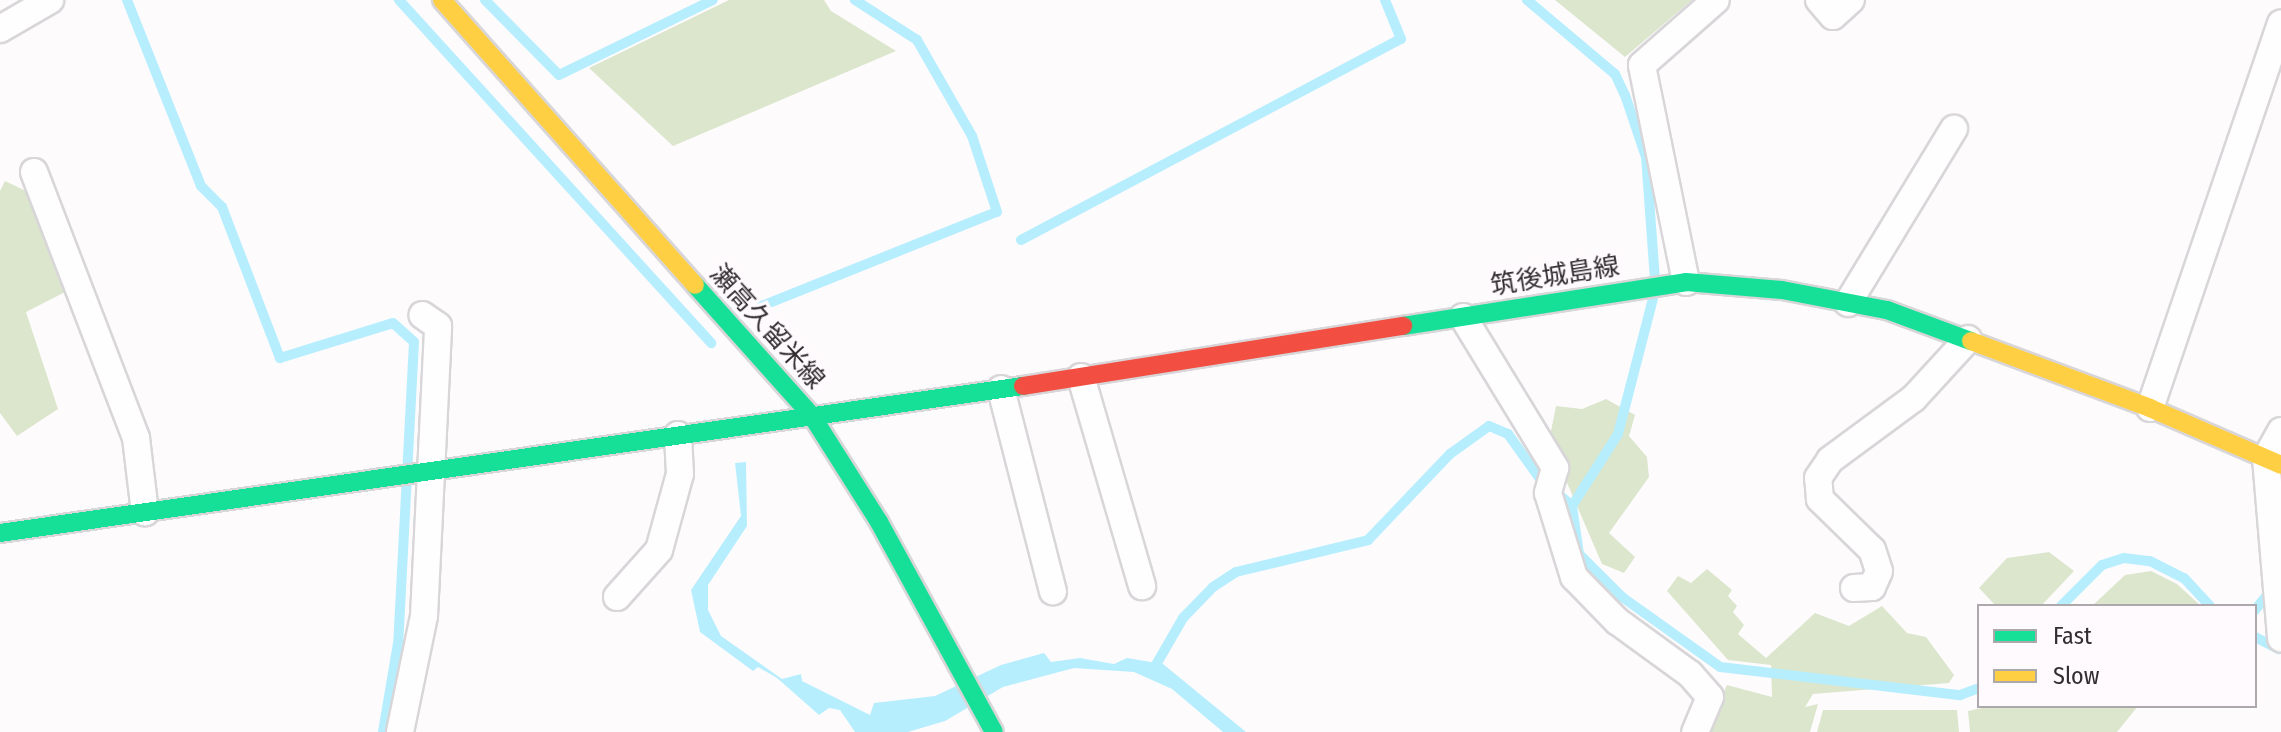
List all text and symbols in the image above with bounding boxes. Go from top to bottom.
street label: 筑後城島線 [1488,250,1622,302]
street label: 瀬高久留米線 [703,259,831,395]
legend [1977,604,2257,708]
text: Fast [2053,622,2092,650]
text: Slow [2053,662,2099,690]

